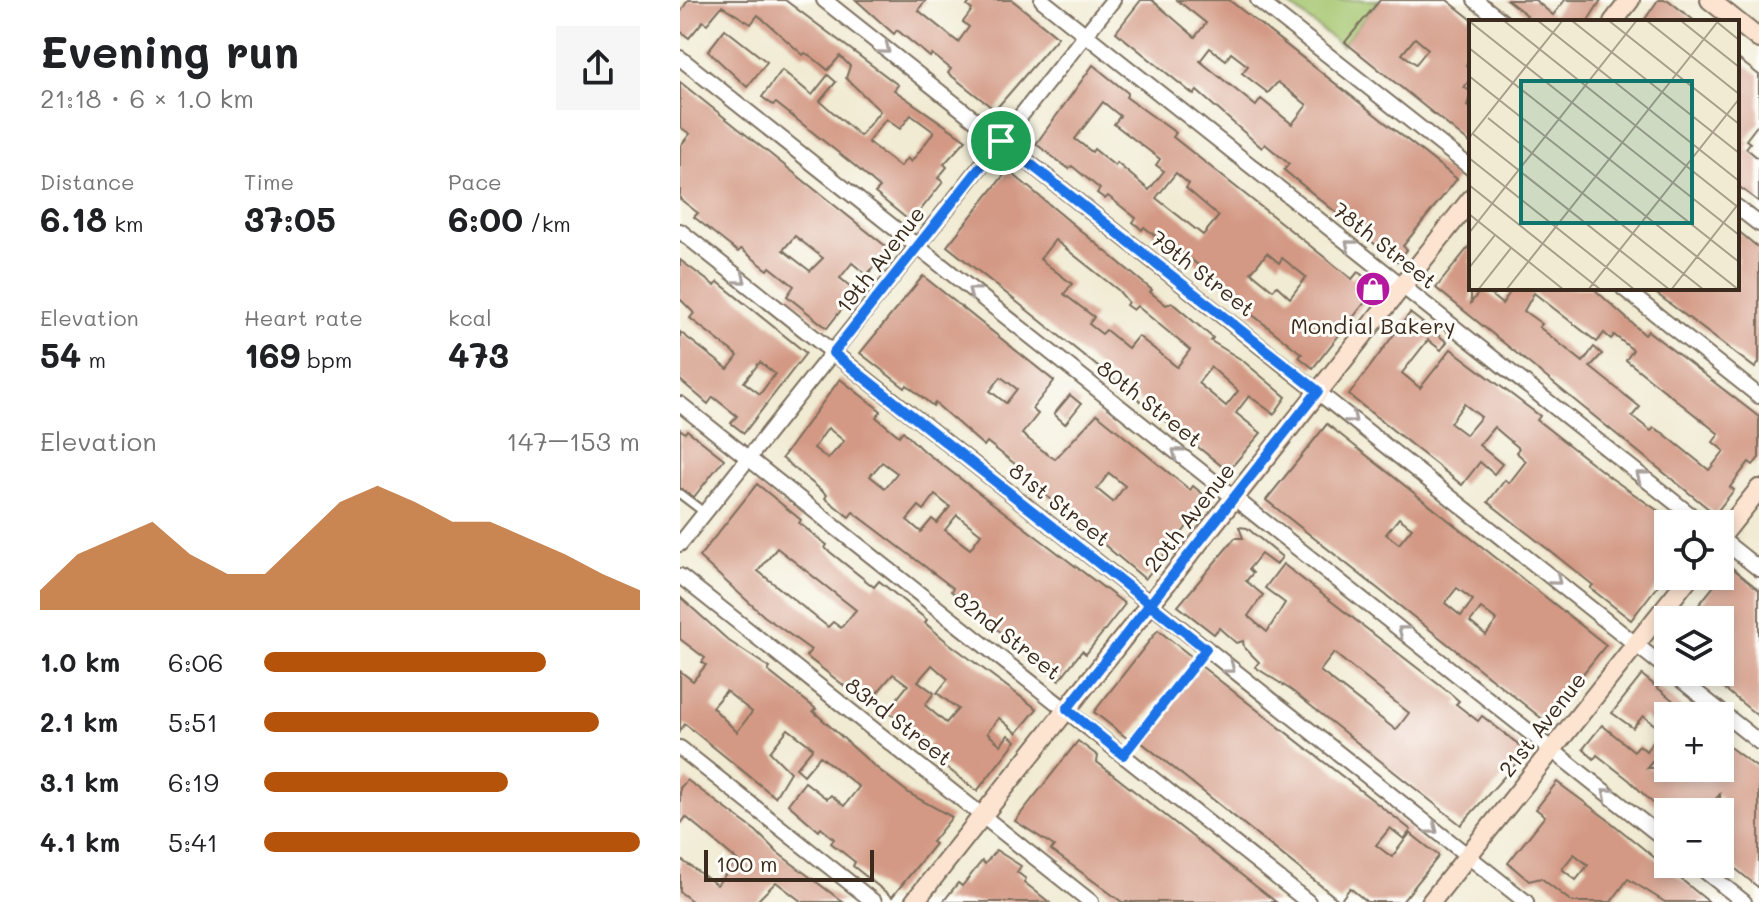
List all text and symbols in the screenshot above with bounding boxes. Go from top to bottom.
inset map [1469,20,1739,290]
text: Evening run [40,22,299,79]
button: share [556,26,640,110]
one-way arrow [876,39,891,53]
text: 21:18 · 6 × 1.0 km [40,81,254,115]
pin [967,107,1035,175]
icon: arrive [979,119,1023,163]
text: Distance [40,167,135,196]
text: Time [244,167,294,196]
text: Pace [448,167,502,196]
street label: 78th Street [1327,195,1443,295]
text: 6.18 [40,196,107,241]
text: 37:05 [244,196,336,241]
text: 6:00 [448,196,523,241]
street label: 19th Avenue [829,200,931,318]
text: km [107,209,143,238]
text: /km [523,209,571,238]
street label: 79th Street [1145,223,1261,323]
one-way arrow [1344,240,1359,254]
one-way arrow [732,270,747,284]
shop icon: Mondial Bakery [1354,270,1392,308]
one-way arrow [967,287,982,301]
text: Elevation [40,303,139,332]
text: Heart rate [244,303,363,332]
text: kcal [448,303,492,332]
place label: Mondial Bakery [1291,311,1455,340]
text: 54 [40,332,81,377]
text: 169 [244,332,300,377]
text: 473 [448,332,509,377]
text: m [81,345,106,374]
text: bpm [300,345,352,374]
street label: 80th Street [1091,353,1209,453]
one-way arrow [1343,409,1358,423]
text: Elevation [40,424,157,458]
text: 147–153 m [506,424,640,458]
one-way arrow [1171,448,1186,462]
street label: 81st Street [1004,455,1116,553]
street label: 20th Avenue [1137,456,1241,578]
one-way arrow [1635,471,1650,485]
map controls [1654,510,1734,878]
button: locate [1654,510,1734,590]
one-way arrow [1547,570,1561,585]
street label: 82nd Street [948,584,1068,686]
button: layers [1654,606,1734,686]
one-way arrow [1397,627,1412,641]
text: 1.0 km [40,645,120,679]
text: 6:06 [168,645,224,679]
one-way arrow [1221,658,1236,672]
street label: 21st Avenue [1492,666,1592,782]
street label: 83rd Street [840,670,958,772]
button: + [1654,702,1734,782]
text: 2.1 km [40,705,118,739]
text: 5:51 [168,705,218,739]
text: 3.1 km [40,765,119,799]
text: 6:19 [168,765,219,799]
one-way arrow [1602,788,1616,803]
button: − [1654,798,1734,878]
one-way arrow [1424,819,1438,834]
text: 4.1 km [40,825,120,859]
text: 5:41 [168,825,218,859]
scale bar [704,846,874,882]
text: 100 m [716,849,778,878]

